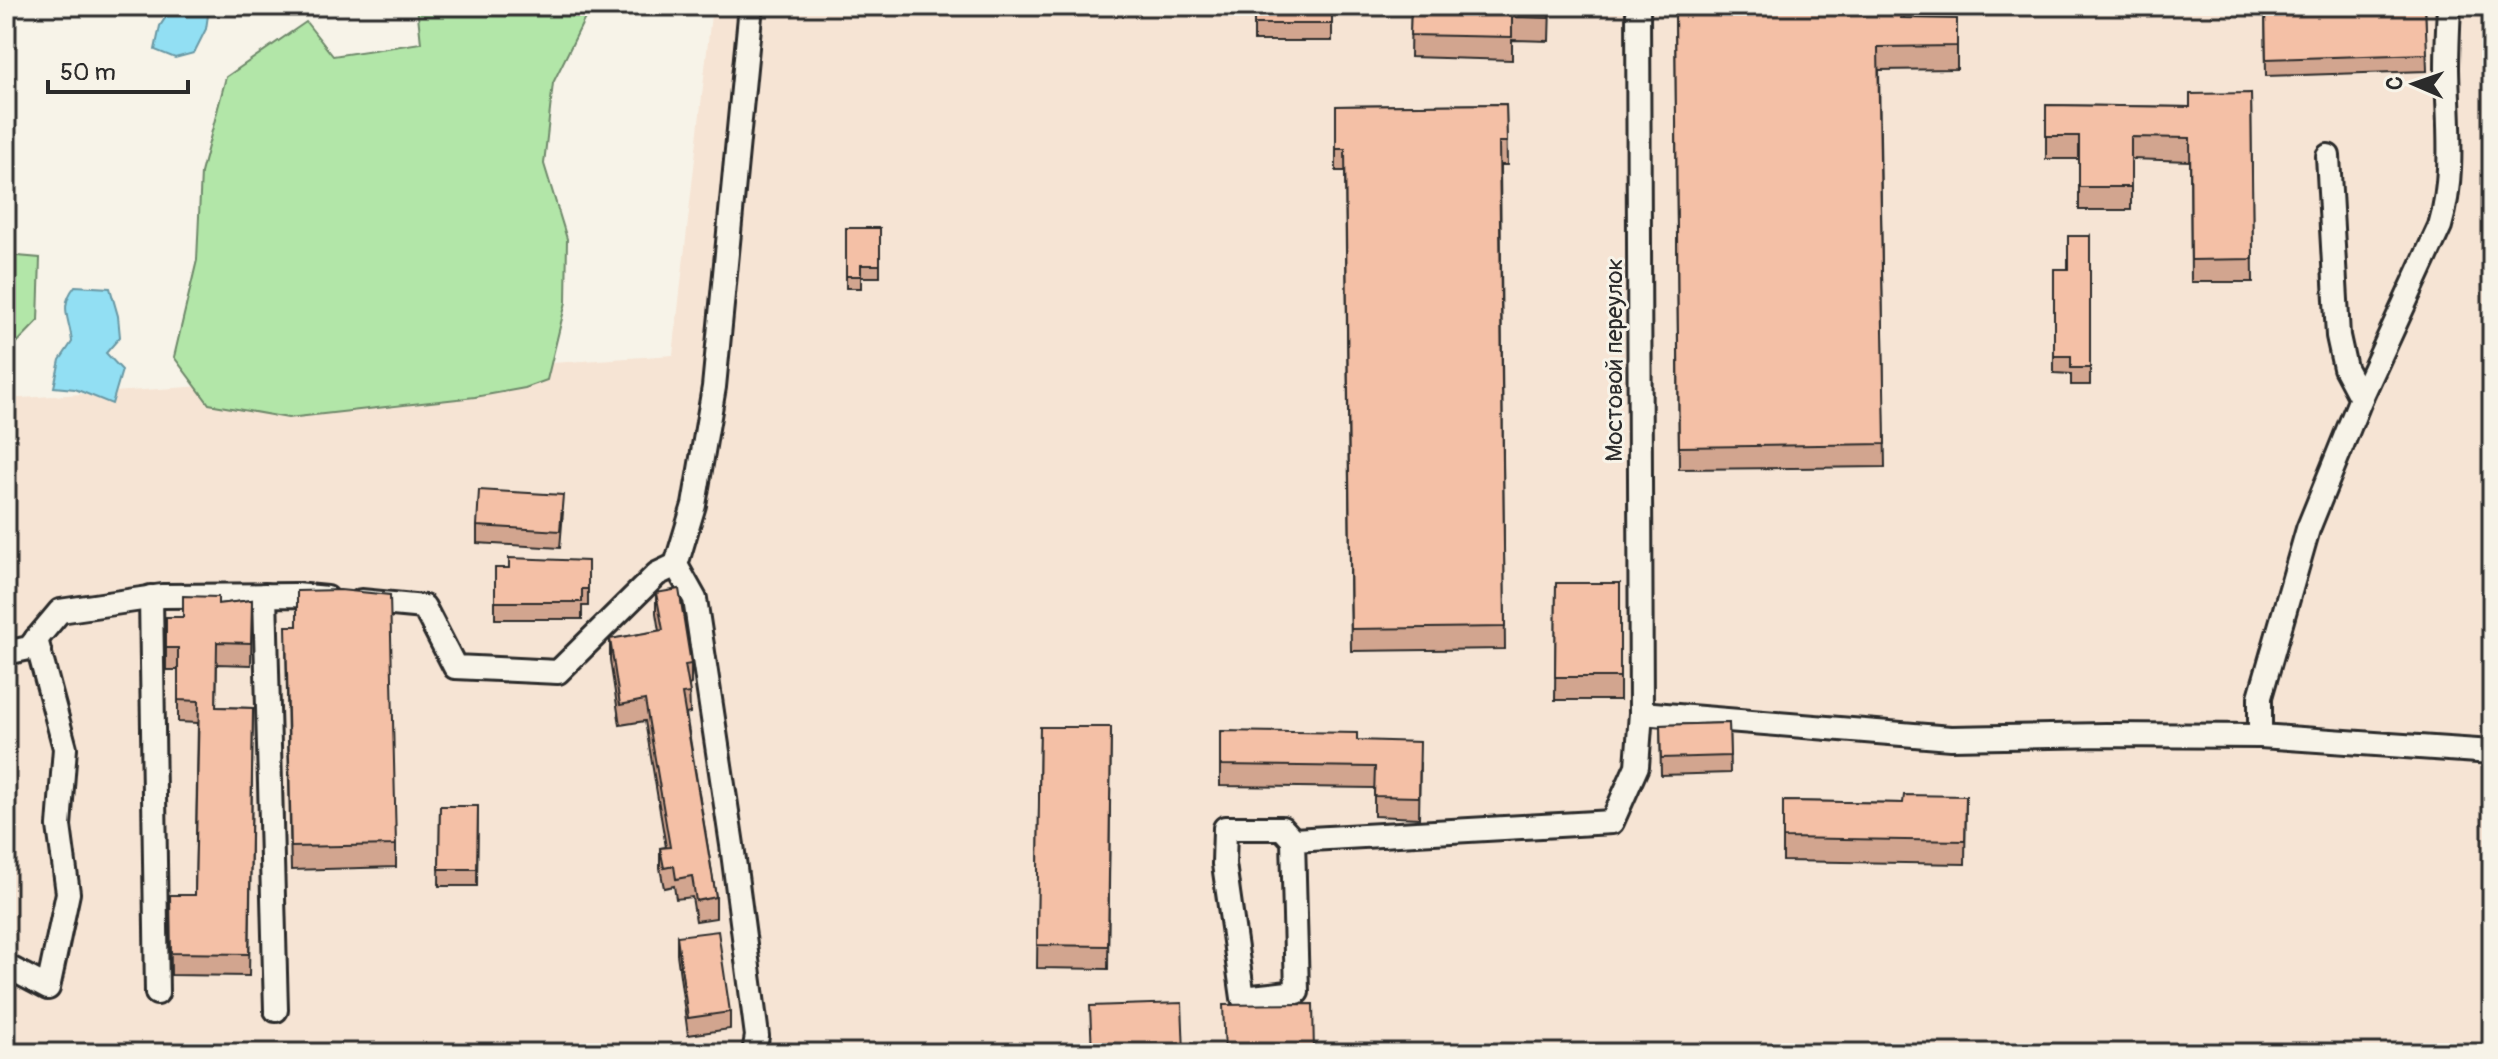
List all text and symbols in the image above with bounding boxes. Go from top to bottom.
scale bar [48,44,188,94]
north arrow [2374,44,2454,124]
text: 50 m [60,58,116,87]
text: С [2381,76,2409,91]
street label: Мостовой переулок [1600,258,1629,462]

